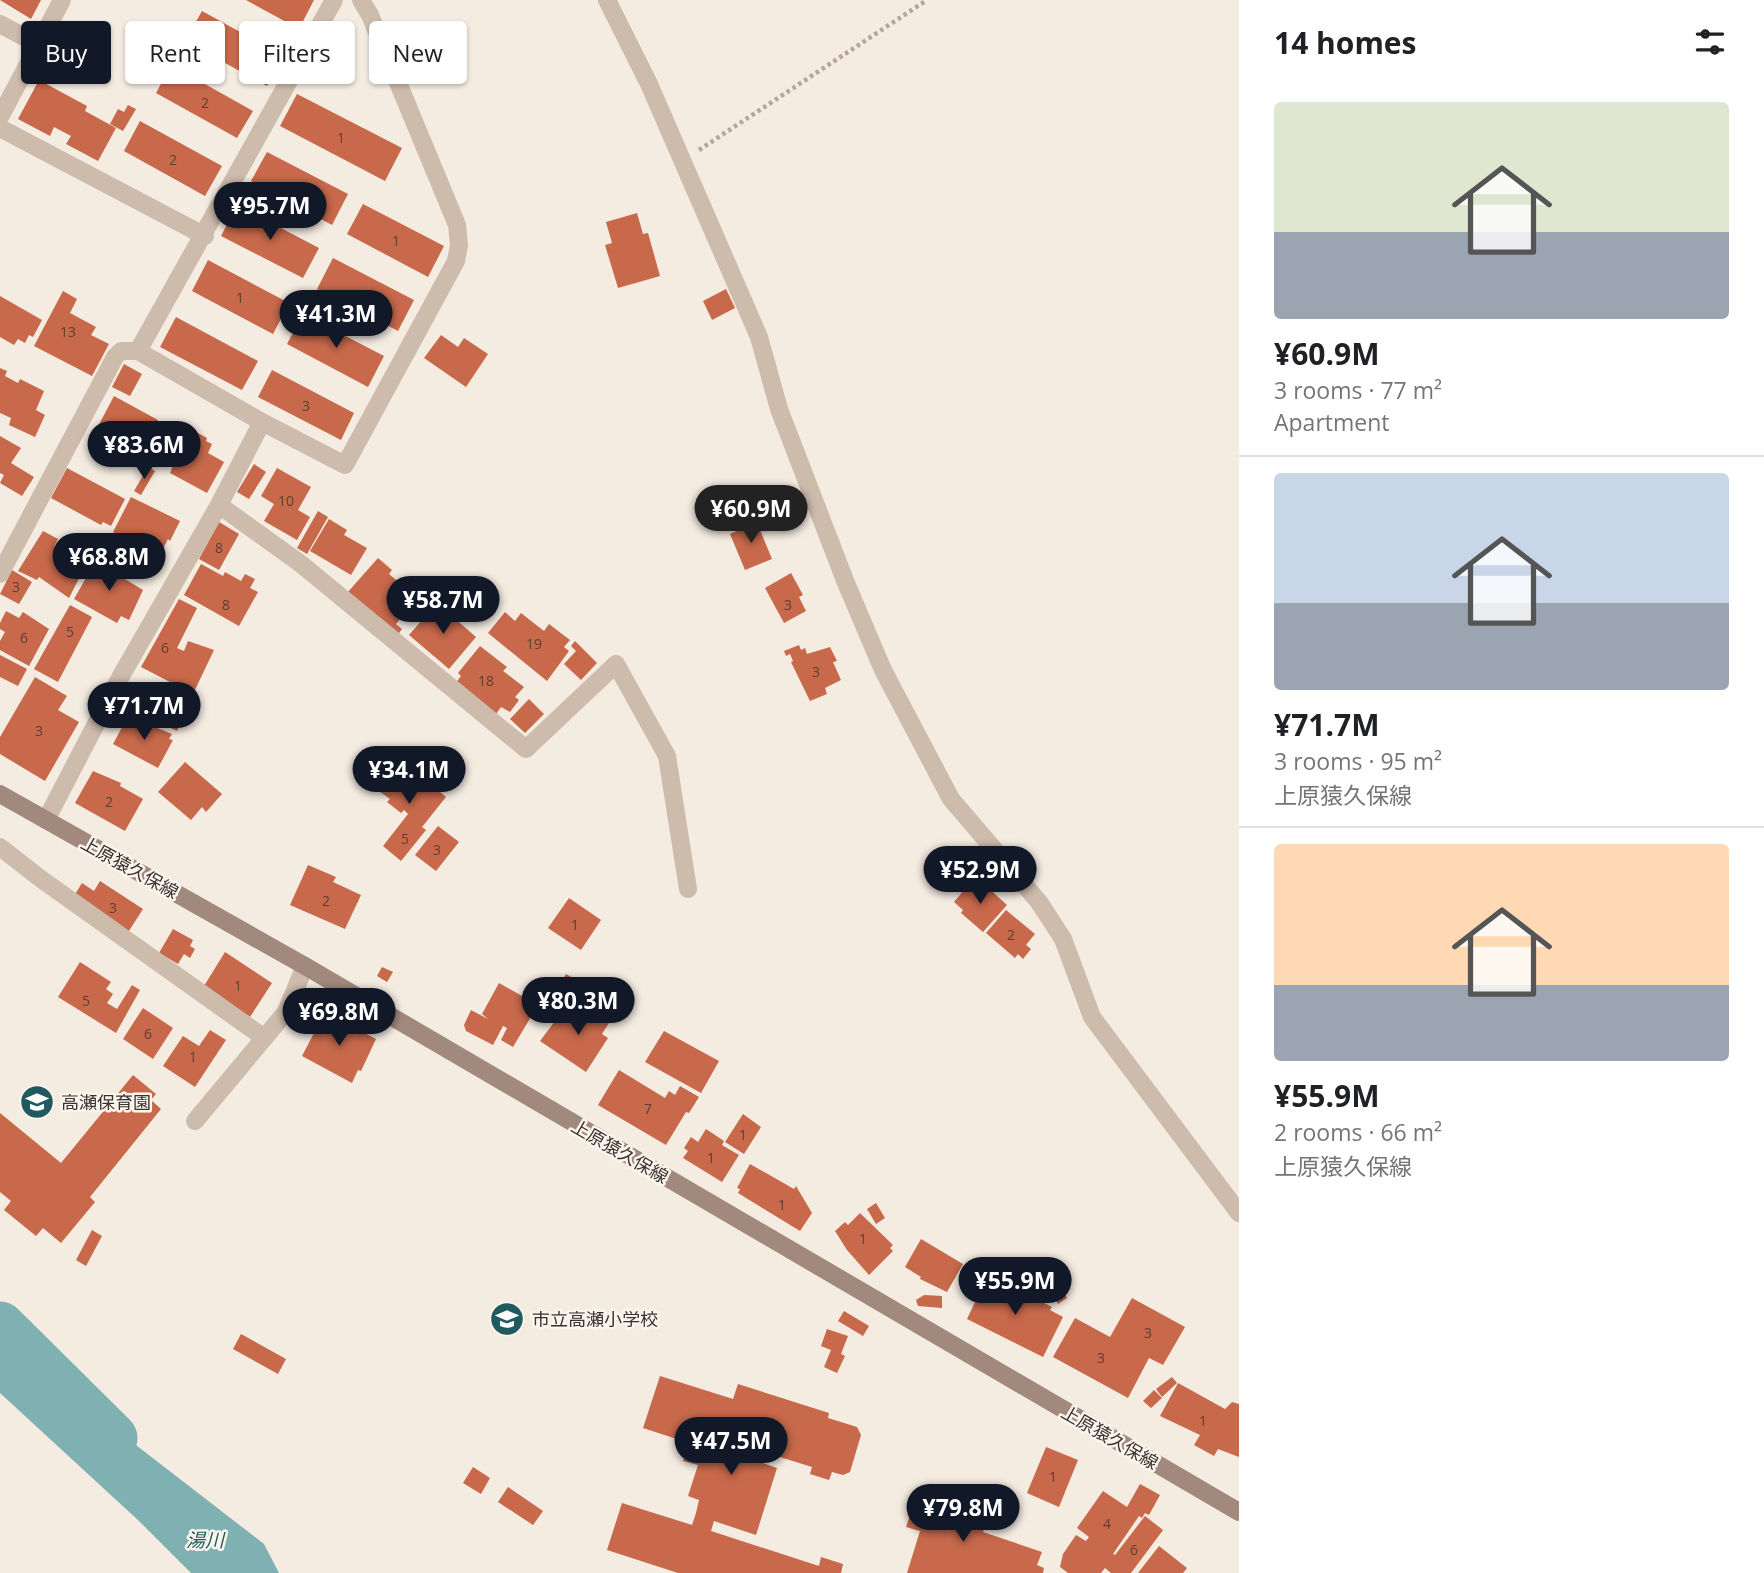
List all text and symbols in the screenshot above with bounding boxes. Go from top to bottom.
chip: Buy [21,21,111,84]
chip: Rent [125,21,225,84]
chip: Filters [239,21,355,84]
chip: New [369,21,467,84]
text: 14 homes [1274,22,1417,63]
icon: filters [1691,23,1729,61]
house number: 2 [201,93,209,112]
house number: 1 [337,128,345,147]
icon: home [1439,147,1565,273]
house number: 2 [169,150,177,169]
pin: ¥95.7M [213,182,327,242]
text: ¥95.7M [230,189,310,221]
house number: 1 [392,231,400,250]
house number: 1 [236,288,244,307]
pin: ¥41.3M [279,290,393,350]
text: ¥41.3M [296,297,376,329]
house number: 13 [60,322,76,341]
text: ¥60.9M [1274,333,1379,374]
text: 3 rooms · 77 m² [1274,374,1442,406]
house number: 3 [302,396,310,415]
text: Apartment [1274,406,1390,438]
pin: ¥83.6M [87,421,201,481]
text: ¥83.6M [104,428,184,460]
pin: ¥60.9M [694,486,808,545]
house number: 10 [278,491,294,510]
text: ¥60.9M [711,492,791,524]
icon: home [1439,518,1565,644]
pin: ¥68.8M [52,534,166,593]
house number: 8 [215,538,223,557]
text: ¥68.8M [69,540,149,572]
pin: ¥58.7M [386,576,500,636]
house number: 3 [12,577,20,596]
text: ¥58.7M [403,583,483,615]
house number: 8 [222,595,230,614]
house number: 3 [784,595,792,614]
house number: 5 [66,622,74,641]
house number: 6 [20,628,28,647]
house number: 19 [526,634,542,653]
house number: 6 [161,638,169,657]
house number: 3 [812,662,820,681]
house number: 18 [478,671,494,690]
pin: ¥71.7M [87,682,201,742]
text: ¥71.7M [104,689,184,721]
text: ¥71.7M [1274,704,1379,745]
house number: 3 [35,721,43,740]
text: 3 rooms · 95 m² [1274,745,1442,777]
pin: ¥34.1M [352,746,466,806]
text: ¥34.1M [369,753,449,785]
text: 上原猿久保線 [1274,779,1412,811]
house number: 2 [105,792,113,811]
house number: 5 [401,829,409,848]
street label: 上原猿久保線 [77,830,183,904]
house number: 3 [433,840,441,859]
pin: ¥52.9M [923,846,1037,906]
text: ¥52.9M [940,853,1020,885]
icon: home [1439,889,1565,1015]
house number: 2 [322,891,330,910]
house number: 3 [109,898,117,917]
house number: 1 [571,915,579,934]
house number: 2 [1007,925,1015,944]
house number: 1 [234,976,242,995]
pin: ¥80.3M [521,978,635,1037]
text: ¥80.3M [538,984,618,1016]
pin: ¥69.8M [282,988,396,1048]
house number: 5 [82,991,90,1010]
text: ¥69.8M [299,995,379,1027]
house number: 6 [144,1024,152,1043]
house number: 1 [189,1047,197,1066]
text: ¥55.9M [1274,1075,1379,1116]
school or university icon: 高瀬保育園 [18,1083,56,1121]
place label: 高瀬保育園 [61,1090,151,1114]
house number: 7 [644,1099,652,1118]
street label: 上原猿久保線 [567,1114,673,1188]
text: 2 rooms · 66 m² [1274,1116,1442,1148]
house number: 1 [739,1125,747,1144]
house number: 1 [707,1148,715,1167]
text: 上原猿久保線 [1274,1150,1412,1182]
house number: 1 [778,1195,786,1214]
house number: 1 [859,1229,867,1248]
pin: ¥55.9M [958,1258,1072,1317]
text: ¥55.9M [975,1264,1055,1296]
school or university icon: 市立高瀬小学校 [488,1300,526,1338]
place label: 市立高瀬小学校 [532,1307,658,1331]
house number: 3 [1144,1323,1152,1342]
house number: 3 [1097,1348,1105,1367]
street label: 上原猿久保線 [1057,1400,1163,1474]
house number: 1 [1199,1411,1207,1430]
pin: ¥47.5M [674,1418,788,1477]
text: ¥47.5M [691,1424,771,1456]
house number: 1 [1049,1467,1057,1486]
pin: ¥79.8M [906,1484,1020,1544]
text: ¥79.8M [923,1491,1003,1523]
house number: 4 [1103,1514,1111,1533]
water label: 湯川 [186,1527,226,1553]
house number: 6 [1130,1540,1138,1559]

